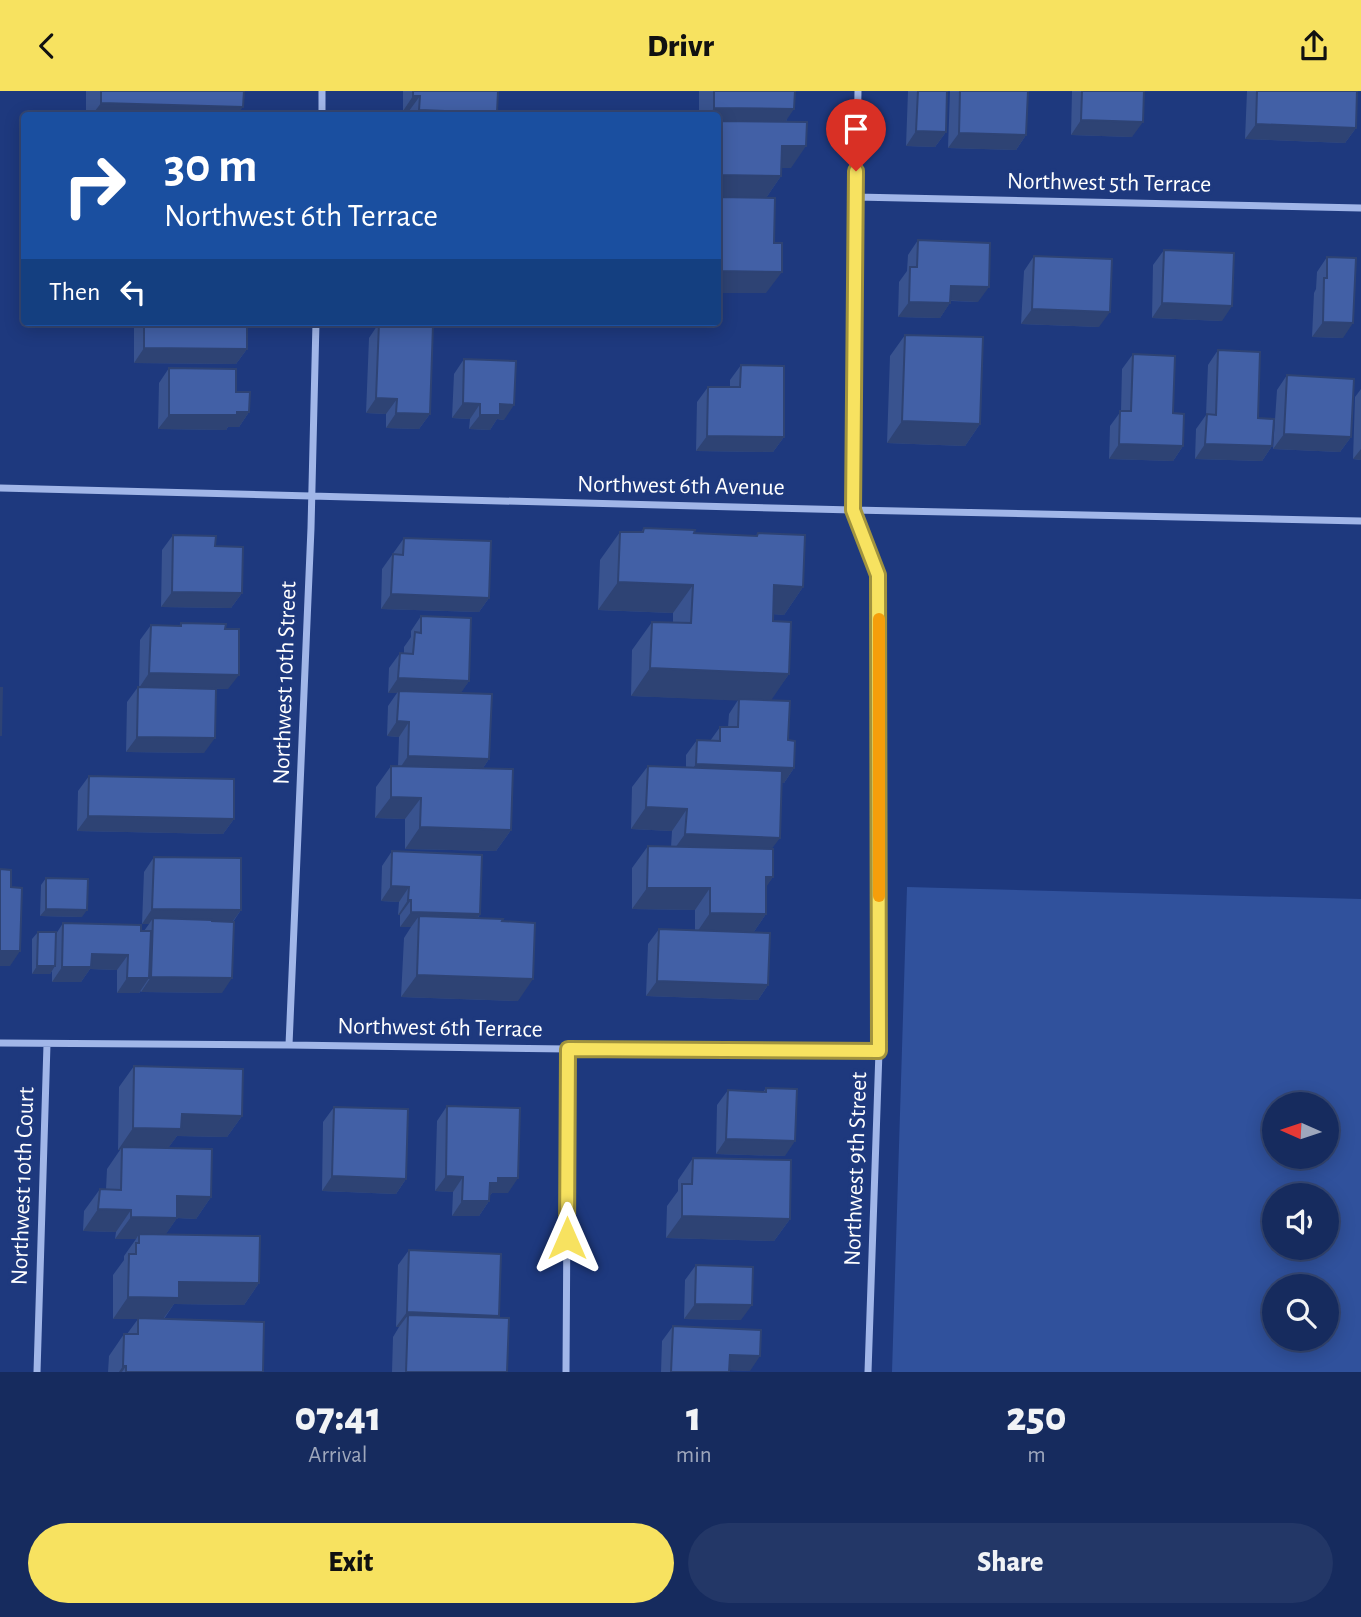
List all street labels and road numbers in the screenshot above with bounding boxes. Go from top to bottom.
street label: Northwest 5th Terrace [1007,169,1211,197]
street label: Northwest 6th Avenue [577,472,785,500]
street label: Northwest 10th Street [269,580,301,785]
street label: Northwest 6th Terrace [337,1014,543,1042]
street label: Northwest 9th Street [841,1071,871,1266]
street label: Northwest 10th Court [8,1086,38,1286]

